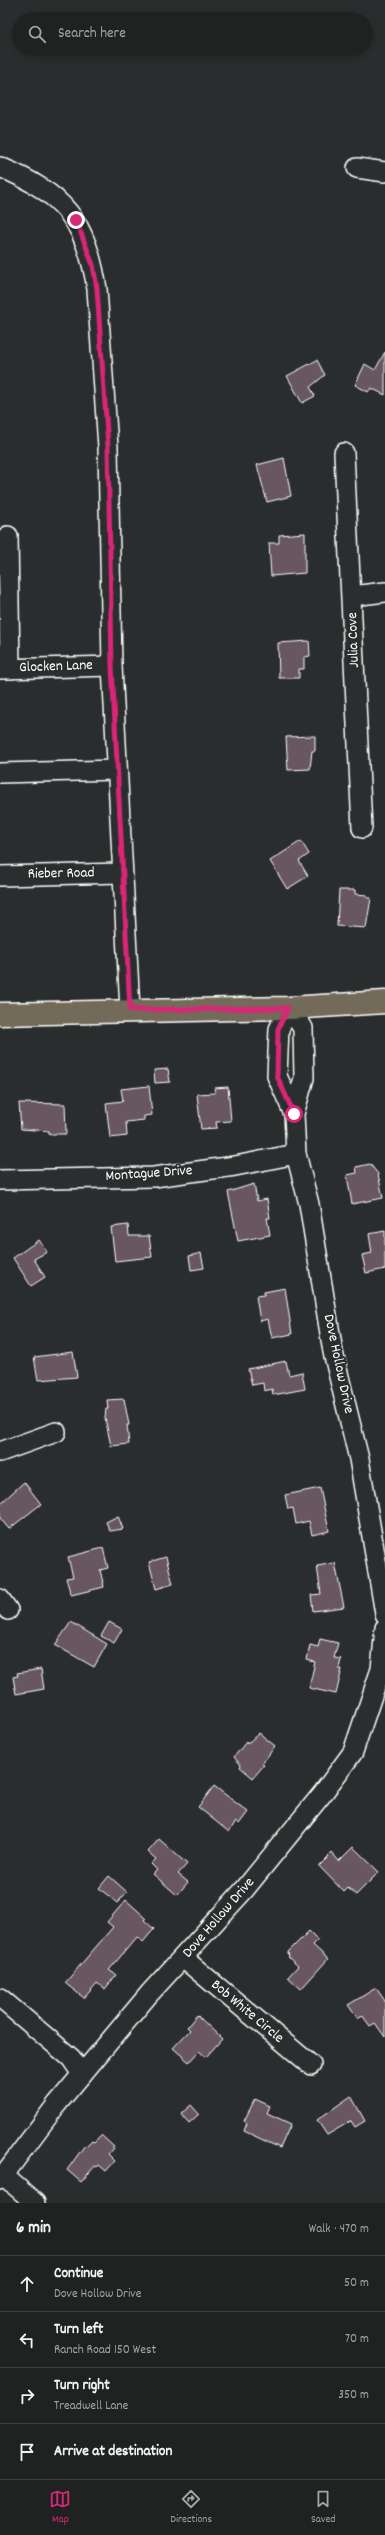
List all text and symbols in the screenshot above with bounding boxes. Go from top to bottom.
search box [12,12,373,56]
icon: search [26,23,48,45]
text: Search here [58,23,126,45]
route end [67,211,85,229]
street label: Julia Cove [342,611,366,668]
street label: Glocken Lane [19,655,94,679]
street label: Rieber Road [27,862,95,886]
route start [285,1105,303,1123]
street label: Montague Drive [105,1160,194,1188]
street label: Dove Hollow Drive [317,1312,359,1416]
street label: Dove Hollow Drive [178,1872,261,1963]
street label: Bob White Circle [206,1975,289,2049]
text: 6 min [16,2217,51,2241]
text: Walk · 470 m [309,2220,369,2239]
text: Continue [54,2263,103,2285]
icon: ahead [16,2273,38,2295]
text: 50 m [344,2274,369,2293]
text: Dove Hollow Drive [54,2285,141,2304]
text: Turn left [54,2319,103,2341]
icon: left [16,2329,38,2351]
text: 70 m [345,2330,369,2349]
text: Ranch Road 150 West [54,2341,156,2360]
text: Turn right [54,2375,110,2397]
icon: right [16,2385,38,2407]
text: 350 m [338,2386,369,2405]
text: Treadwell Lane [54,2397,128,2416]
icon: arrive [16,2441,38,2463]
text: Arrive at destination [54,2441,172,2463]
tab: Map [49,2488,71,2528]
tab: Directions [170,2488,212,2528]
tab: Saved [311,2488,336,2528]

